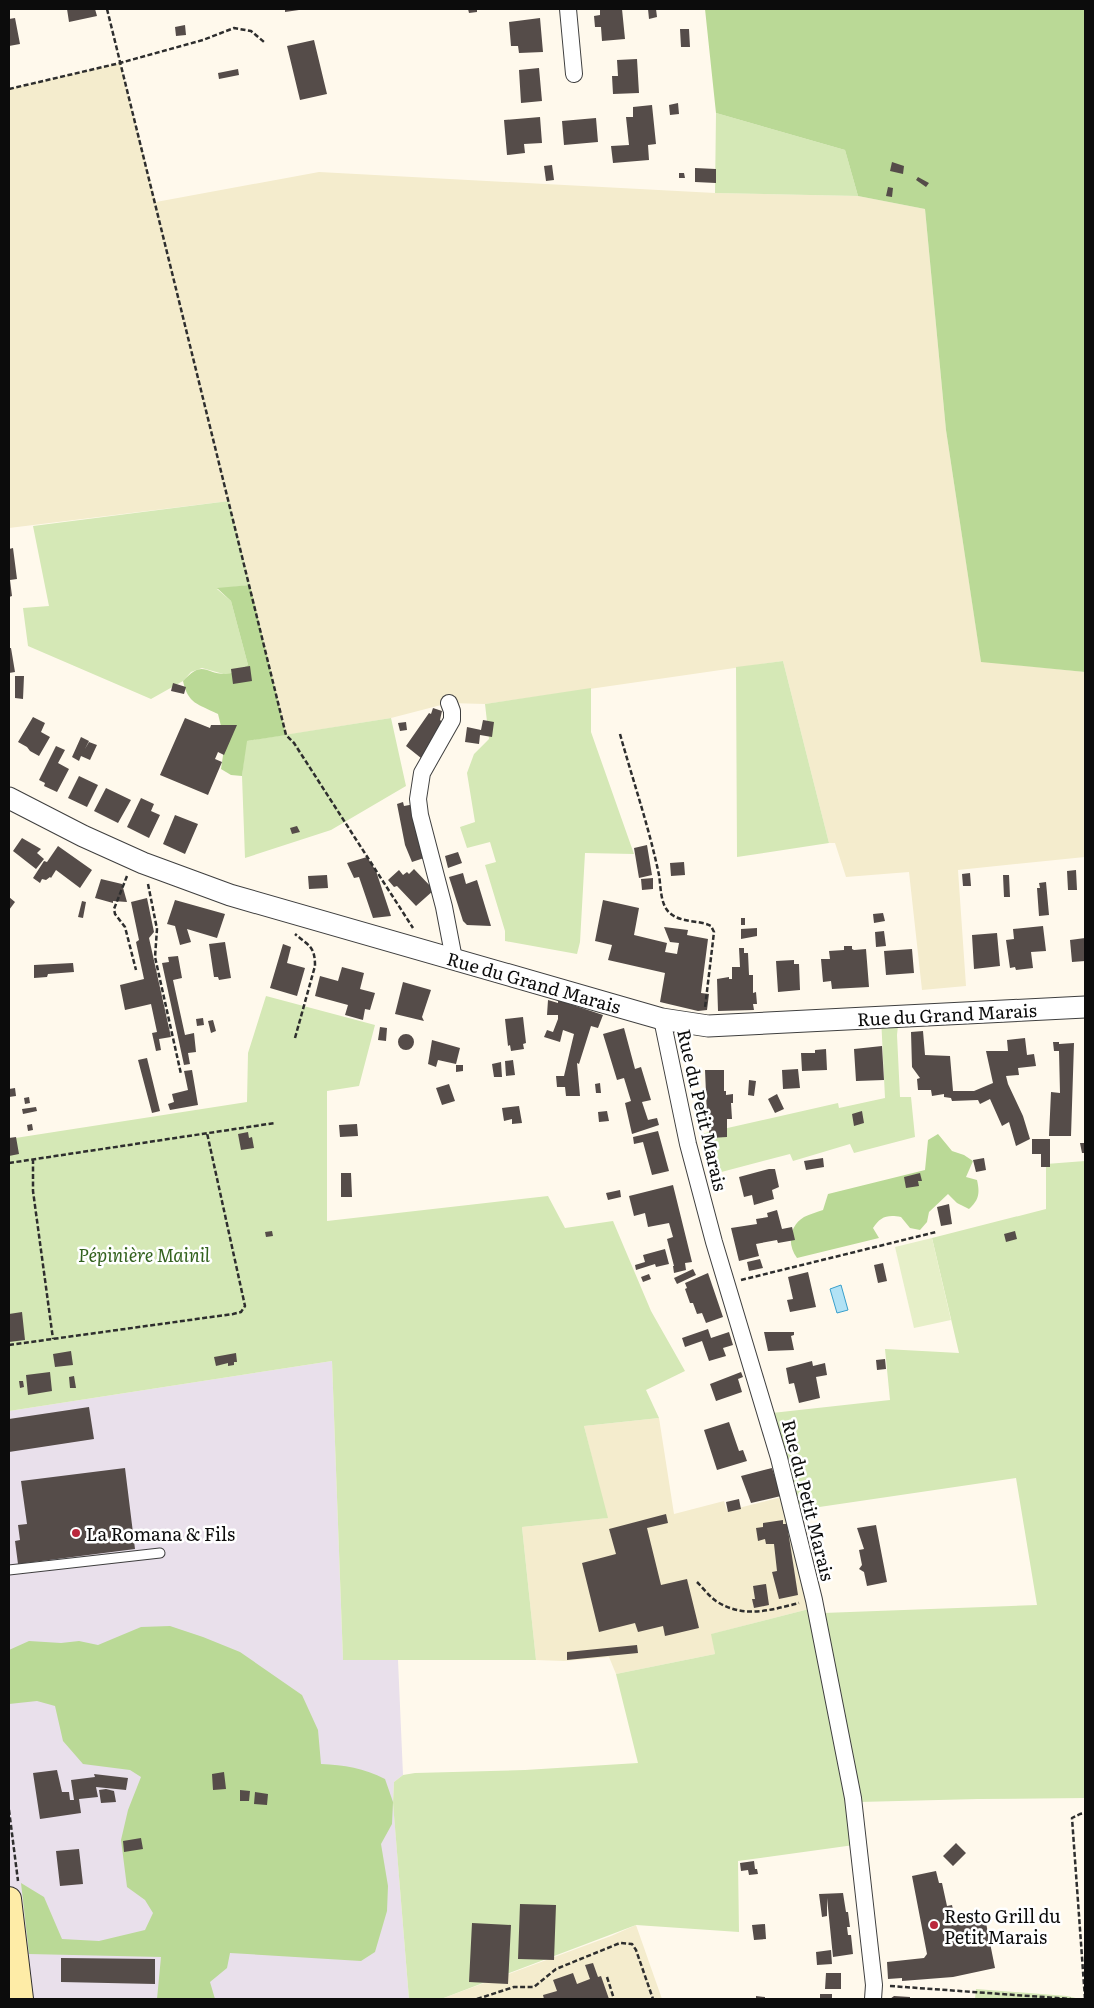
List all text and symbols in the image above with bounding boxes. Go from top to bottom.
street label: Rue du Grand Marais [444,944,624,1020]
street label: Rue du Grand Marais [856,996,1038,1032]
street label: Rue du Petit Marais [671,1026,735,1194]
park label: Pépinière Mainil [78,1241,211,1268]
street label: Rue du Petit Marais [776,1416,842,1584]
place label: La Romana & Fils [86,1520,235,1547]
marker: La Romana & Fils [70,1527,82,1539]
place label: Resto Grill du Petit Marais [944,1902,1061,1950]
marker: Resto Grill du Petit Marais [928,1919,940,1931]

